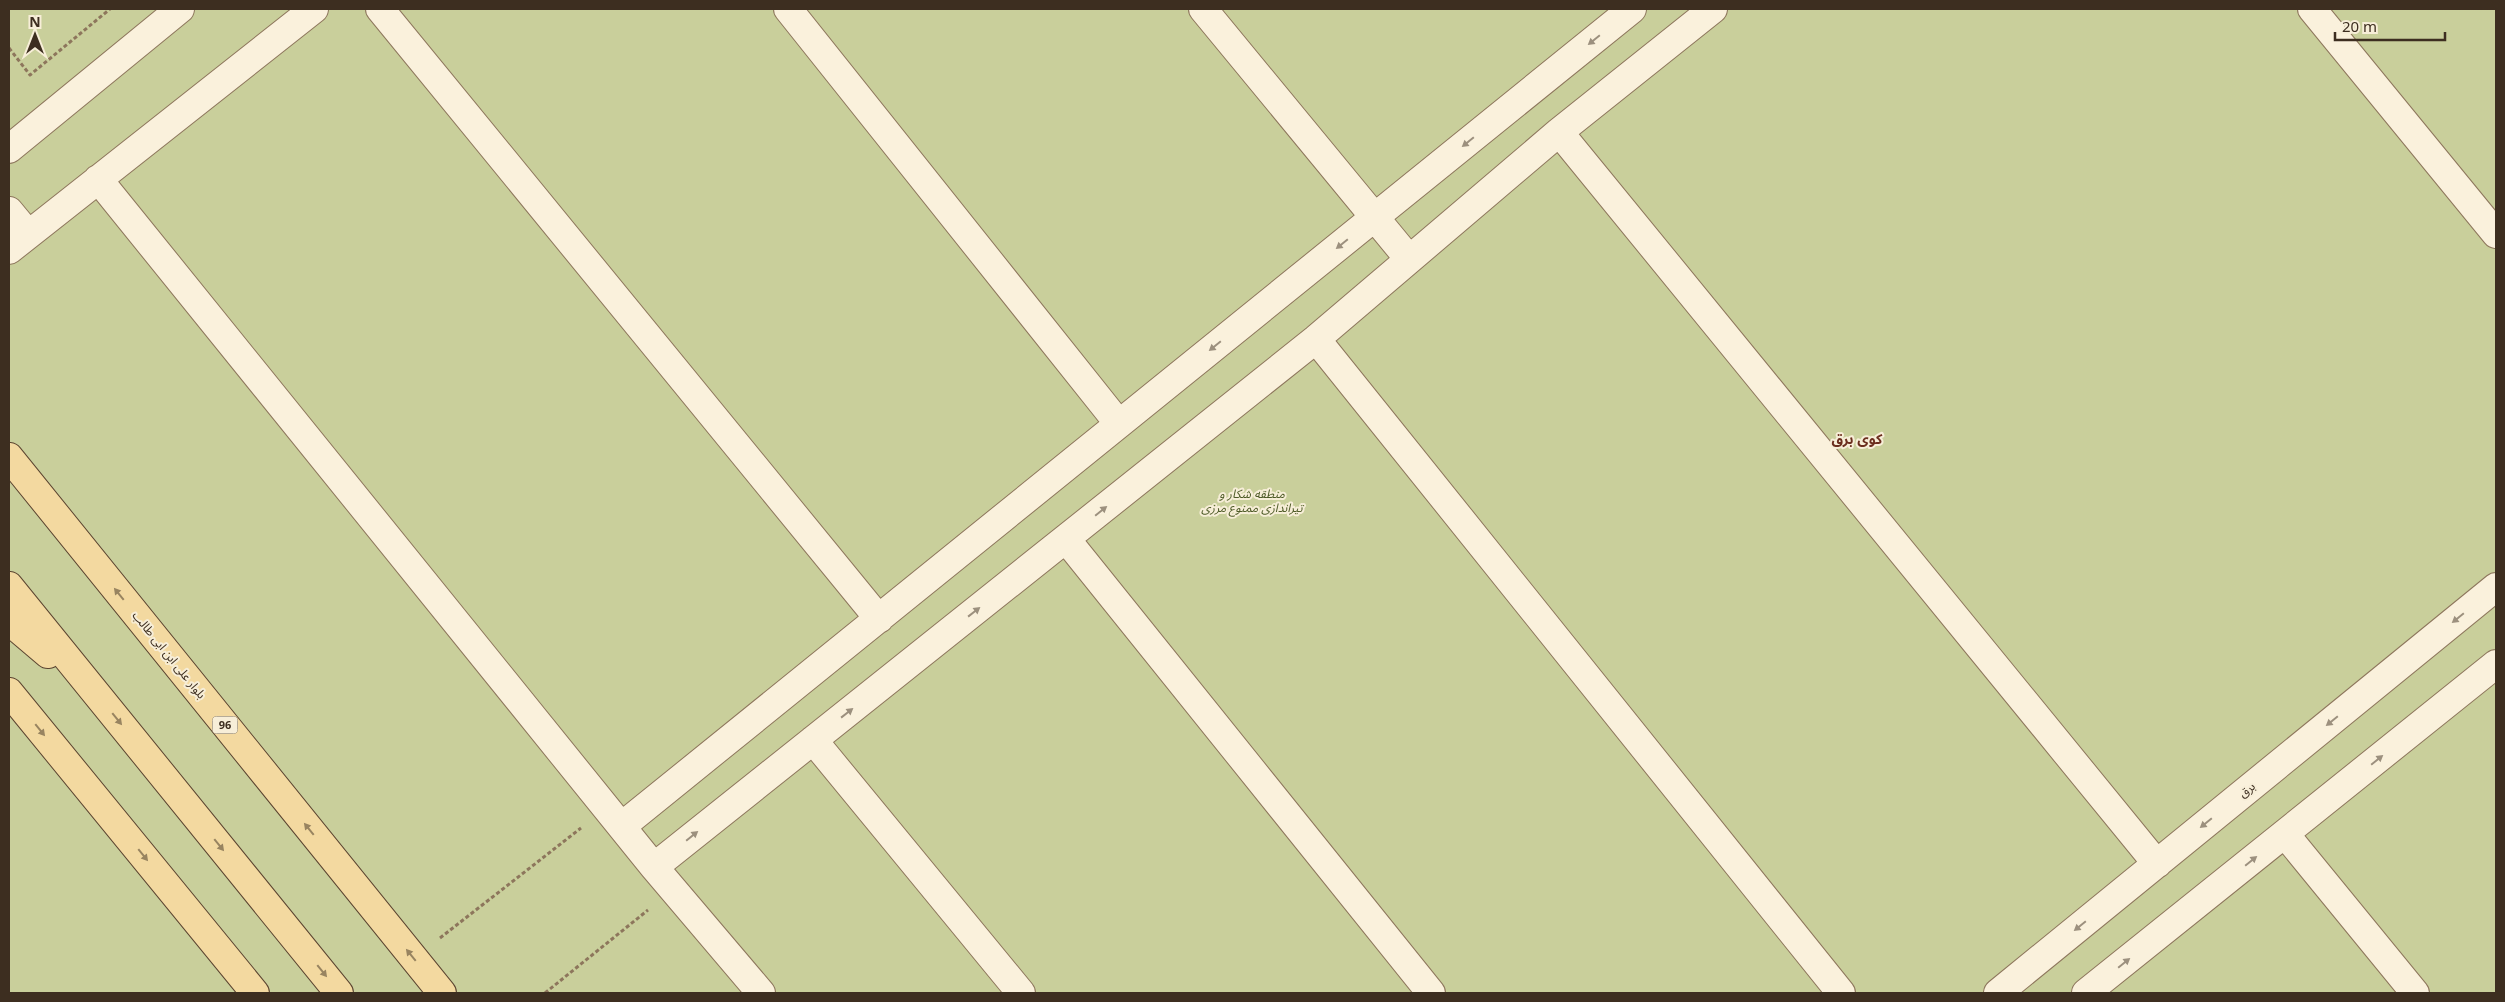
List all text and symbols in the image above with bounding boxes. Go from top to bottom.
text: N [29,8,41,37]
north arrow [10,10,60,60]
scale bar [2335,10,2445,42]
text: 20 m [2342,11,2377,43]
one-way arrow [1588,34,1601,45]
one-way arrow [1462,136,1475,147]
one-way arrow [1335,239,1348,250]
one-way arrow [1209,341,1222,352]
district label: کوی برق [1832,425,1883,454]
park label: منطقه شکار و تیراندازی ممنوع مرزی [1201,482,1305,521]
one-way arrow [1094,505,1107,516]
one-way arrow [114,587,125,600]
street label: بلوار علی ابن ابی طالب [125,605,212,705]
one-way arrow [967,607,981,617]
one-way arrow [2452,613,2465,624]
one-way arrow [840,707,853,718]
one-way arrow [111,712,122,725]
one-way arrow [2326,715,2339,726]
road number: 96 [212,716,238,734]
one-way arrow [34,723,45,736]
one-way arrow [2370,754,2383,765]
street label: برق [2233,775,2262,805]
one-way arrow [2200,818,2213,829]
one-way arrow [304,823,315,836]
one-way arrow [685,831,698,842]
one-way arrow [214,838,225,851]
one-way arrow [137,849,148,862]
one-way arrow [2244,856,2257,867]
one-way arrow [2075,920,2087,932]
one-way arrow [406,949,417,962]
one-way arrow [2117,957,2130,968]
one-way arrow [316,965,327,978]

